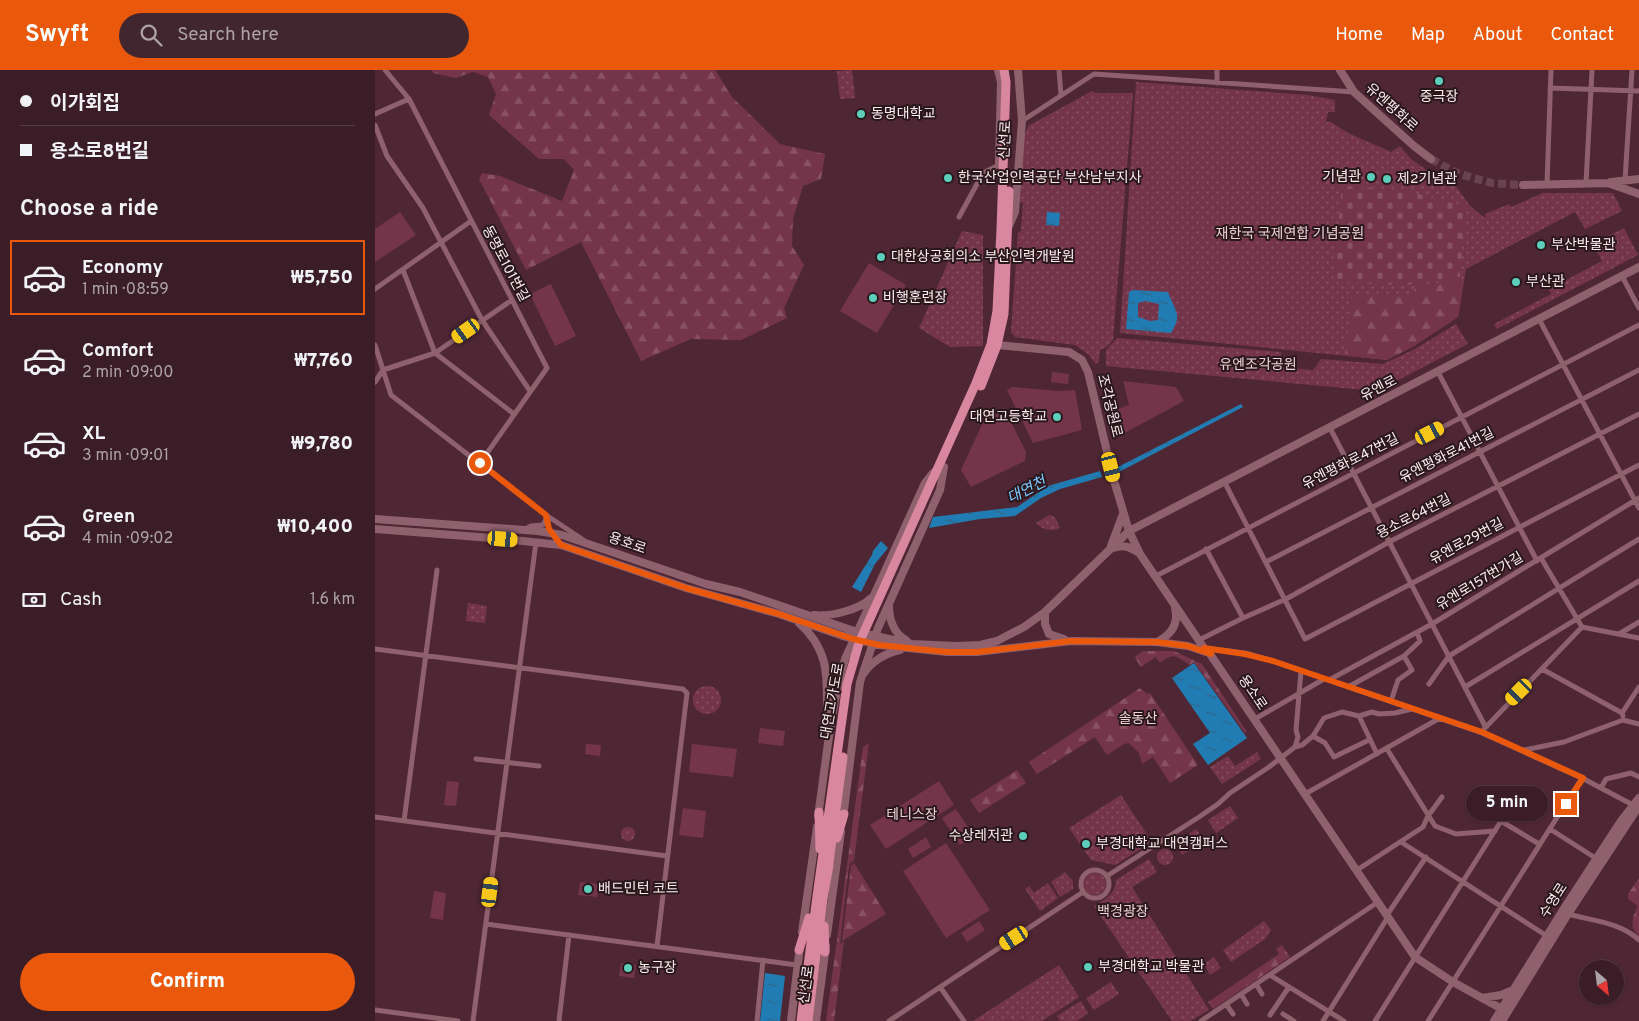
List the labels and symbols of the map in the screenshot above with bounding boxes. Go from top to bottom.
marker: 중극장 [1433,75,1445,87]
street label: 유엔평화로 [1361,80,1421,136]
place label: 중극장 [1420,89,1458,106]
place label: 동명대학교 [871,105,936,123]
marker: 동명대학교 [855,108,867,120]
street label: 신선로 [997,120,1016,160]
place label: 기념관 [1322,169,1361,186]
place label: 한국산업인력공단 부산남부지사 [958,170,1142,187]
marker: 기념관 [1365,171,1377,183]
place label: 제2기념관 [1397,171,1457,188]
marker: 한국산업인력공단 부산남부지사 [942,172,954,184]
marker: 제2기념관 [1381,173,1393,185]
street label: 동명로101번길 [478,223,532,305]
park label: 재한국 국제연합 기념공원 [1216,226,1364,243]
place label: 부산박물관 [1551,237,1616,254]
marker: 부산박물관 [1535,239,1547,251]
place label: 대한상공회의소 부산인력개발원 [891,249,1075,266]
marker: 대한상공회의소 부산인력개발원 [875,251,887,263]
place label: 부산관 [1526,274,1565,291]
marker: 부산관 [1510,276,1522,288]
place label: 비행훈련장 [883,290,948,307]
marker: 비행훈련장 [867,292,879,304]
car [449,316,482,346]
park label: 유엔조각공원 [1219,357,1297,374]
street label: 조각공원로 [1093,373,1125,439]
street label: 유엔로 [1358,373,1400,405]
place label: 대연고등학교 [970,408,1047,426]
marker: 대연고등학교 [1051,411,1063,423]
car [1413,420,1446,446]
street label: 유엔평화로41번길 [1397,425,1497,487]
street label: 유엔평화로47번길 [1300,430,1402,494]
car [1100,451,1121,483]
route start [469,452,491,474]
water label: 대연천 [1004,472,1052,509]
street label: 용소로64번길 [1374,491,1454,543]
street label: 유엔로29번길 [1427,515,1507,569]
car [487,530,518,548]
street label: 용호로 [606,530,648,558]
street label: 유엔로157번가길 [1433,549,1527,615]
street label: 대연고가도로 [818,661,848,741]
street label: 용소로 [1234,672,1270,714]
car [1503,676,1534,708]
park label: 솔동산 [1119,711,1157,728]
callout: 5 min [1466,786,1549,822]
route end [1555,793,1577,815]
park label: 테니스장 [886,807,938,824]
place label: 수상레저관 [949,828,1013,845]
marker: 수상레저관 [1017,830,1029,842]
place label: 부경대학교 대연캠퍼스 [1096,835,1228,853]
marker: 부경대학교 대연캠퍼스 [1080,838,1092,850]
car [480,876,499,908]
street label: 수영로 [1536,880,1572,922]
place label: 배드민턴 코트 [598,881,679,898]
marker: 배드민턴 코트 [582,883,594,895]
park label: 백경광장 [1097,904,1149,921]
car [997,924,1030,952]
place label: 부경대학교 박물관 [1098,958,1204,976]
place label: 농구장 [638,960,677,977]
north arrow [1579,960,1624,1005]
marker: 부경대학교 박물관 [1082,961,1094,973]
marker: 농구장 [622,962,634,974]
street label: 신선로 [796,965,818,1005]

